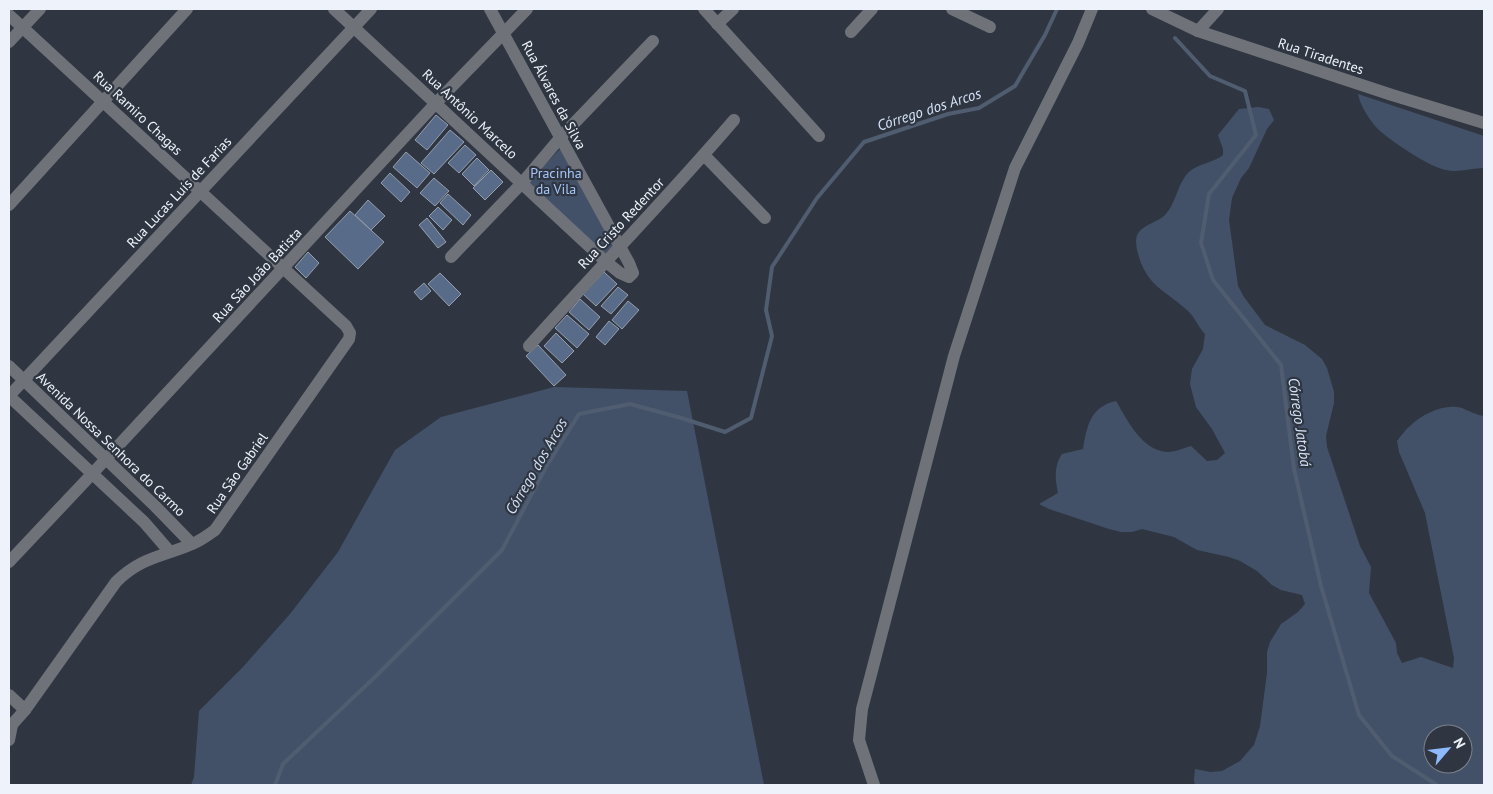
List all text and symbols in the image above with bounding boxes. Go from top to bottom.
street label: Rua Tiradentes [1276,34,1366,78]
street label: Rua Álvares da Silva [518,38,590,153]
street label: Rua Antônio Marcelo [419,65,521,163]
street label: Rua Ramiro Chagas [90,67,186,159]
water label: Córrego dos Arcos [875,83,983,135]
street label: Rua Lucas Luís de Farias [123,133,235,251]
park label: Pracinha da Vila [530,164,582,198]
street label: Rua Cristo Redentor [574,173,668,272]
street label: Rua São João Batista [208,224,306,326]
street label: Avenida Nossa Senhora do Carmo [33,368,189,520]
water label: Córrego Jatobá [1284,376,1316,468]
water label: Córrego dos Arcos [501,414,571,518]
street label: Rua São Gabriel [202,429,272,517]
north arrow [1423,724,1473,774]
text: N [1449,735,1470,751]

